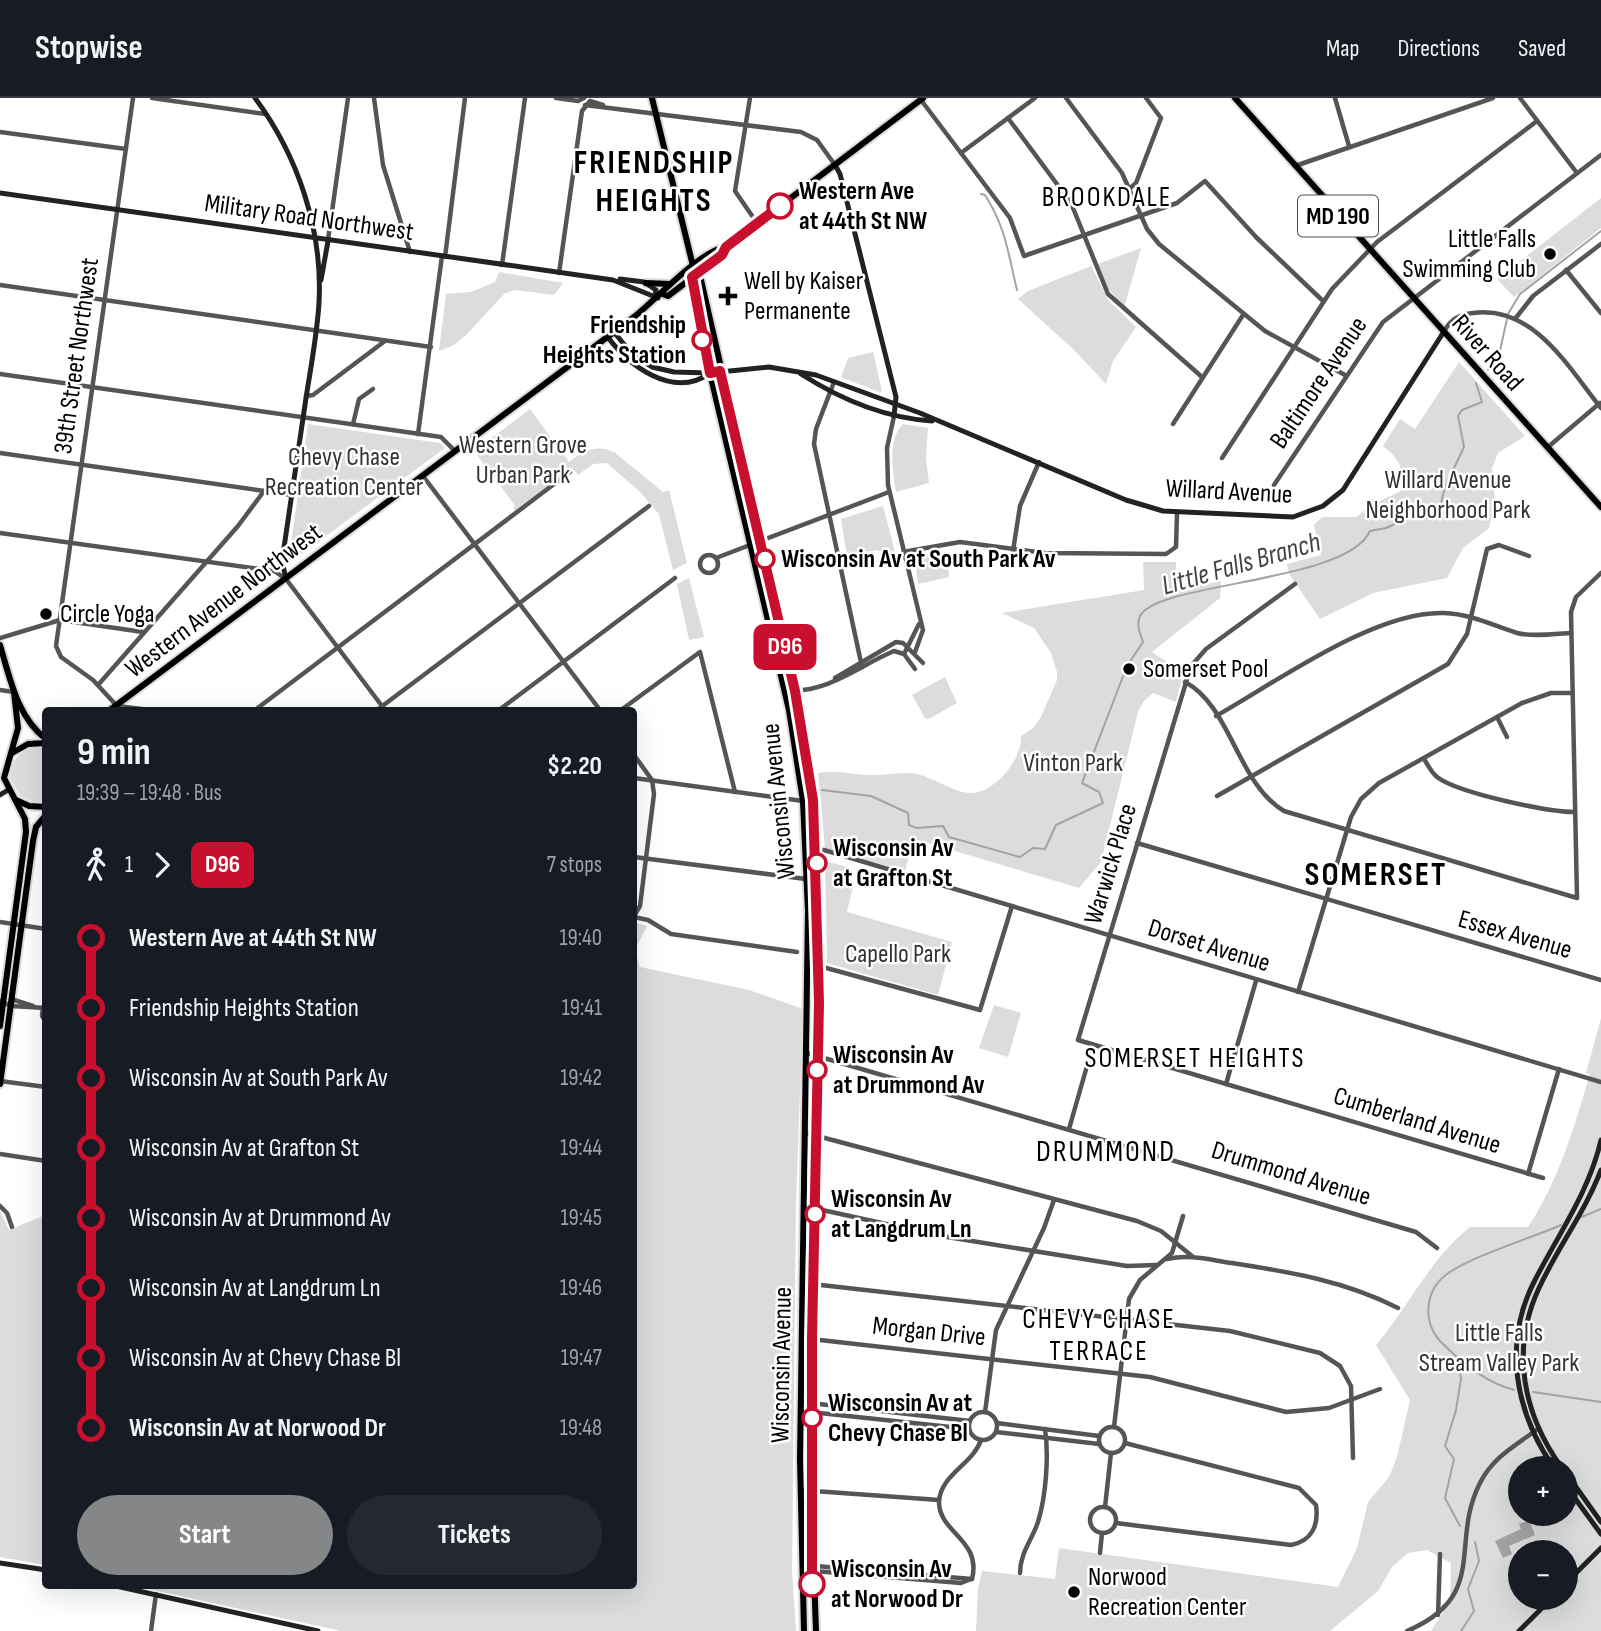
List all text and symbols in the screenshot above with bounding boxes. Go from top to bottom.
text: Stopwise [35,28,143,68]
text: Map [1326,34,1359,63]
text: Directions [1397,34,1480,63]
text: Saved [1518,34,1566,63]
district label: FRIENDSHIP HEIGHTS [574,143,734,221]
place label: Western Ave at 44th St NW [799,176,927,237]
district label: BROOKDALE [1042,181,1172,214]
street label: Military Road Northwest [203,188,416,248]
marker: Western Ave at 44th St NW [767,193,793,219]
road number: MD 190 [1298,196,1378,236]
place label: Little Falls Swimming Club [1402,224,1536,285]
marker: Little Falls Swimming Club [1542,246,1558,262]
street label: 39th Street Northwest [48,256,106,456]
place label: Well by Kaiser Permanente [744,266,864,327]
marker: Well by Kaiser Permanente [718,286,738,306]
street label: River Road [1445,308,1529,398]
place label: Friendship Heights Station [543,310,686,371]
street label: Baltimore Avenue [1264,311,1374,455]
marker: Friendship Heights Station [692,330,712,350]
park label: Western Grove Urban Park [459,430,587,491]
park label: Chevy Chase Recreation Center [265,442,424,503]
park label: Willard Avenue Neighborhood Park [1366,465,1530,526]
street label: Willard Avenue [1165,473,1293,511]
street label: Western Avenue Northwest [120,517,328,685]
water label: Little Falls Branch [1158,526,1324,602]
place label: Wisconsin Av at South Park Av [781,544,1056,575]
marker: Wisconsin Av at South Park Av [755,549,775,569]
place label: Circle Yoga [60,599,155,630]
marker: Circle Yoga [38,606,54,622]
line badge: D96 [745,624,825,670]
text: D96 [767,632,803,661]
place label: Somerset Pool [1143,654,1268,685]
marker: Somerset Pool [1121,661,1137,677]
street label: Wisconsin Avenue [755,722,803,880]
text: 9 min [77,730,151,775]
park label: Vinton Park [1023,748,1123,779]
text: $2.20 [547,751,602,782]
text: 19:39 – 19:48 · Bus [77,779,222,807]
street label: Warwick Place [1078,800,1144,928]
place label: Wisconsin Av at Grafton St [833,833,954,894]
icon: walk [77,846,115,884]
icon: forward [143,846,181,884]
text: D96 [205,850,240,879]
text: 1 [125,851,133,879]
text: 7 stops [547,851,602,879]
marker: Wisconsin Av at Grafton St [807,853,827,873]
district label: SOMERSET [1305,855,1447,895]
street label: Essex Avenue [1455,904,1575,966]
street label: Dorset Avenue [1144,913,1274,979]
text: Western Ave at 44th St NW [129,923,377,954]
text: 19:40 [560,924,602,952]
park label: Capello Park [845,939,951,970]
text: Friendship Heights Station [129,993,359,1024]
text: 19:41 [562,994,602,1022]
place label: Wisconsin Av at Drummond Av [833,1040,985,1101]
district label: SOMERSET HEIGHTS [1084,1042,1306,1075]
marker: Wisconsin Av at Drummond Av [807,1060,827,1080]
text: Wisconsin Av at South Park Av [129,1063,388,1094]
text: 19:42 [560,1064,602,1092]
street label: Cumberland Avenue [1330,1081,1504,1161]
text: Wisconsin Av at Grafton St [129,1133,359,1164]
text: 19:44 [560,1134,602,1162]
district label: DRUMMOND [1036,1134,1176,1170]
street label: Drummond Avenue [1208,1135,1374,1213]
place label: Wisconsin Av at Langdrum Ln [831,1184,972,1245]
text: Wisconsin Av at Drummond Av [129,1203,391,1234]
text: 19:45 [561,1204,602,1232]
marker: Wisconsin Av at Langdrum Ln [805,1204,825,1224]
text: Wisconsin Av at Langdrum Ln [129,1273,381,1304]
text: 19:46 [560,1274,602,1302]
street label: Wisconsin Avenue [765,1287,799,1443]
district label: CHEVY CHASE TERRACE [1022,1303,1176,1368]
street label: Morgan Drive [871,1311,987,1353]
park label: Little Falls Stream Valley Park [1419,1318,1579,1379]
text: Wisconsin Av at Chevy Chase Bl [129,1343,401,1374]
text: 19:47 [561,1344,602,1372]
place label: Wisconsin Av at Chevy Chase Bl [828,1388,973,1449]
marker: Wisconsin Av at Chevy Chase Bl [802,1408,822,1428]
text: Wisconsin Av at Norwood Dr [129,1413,386,1444]
text: 19:48 [560,1414,602,1442]
map controls [1508,1456,1578,1610]
button: + [1508,1456,1578,1526]
button: Start [77,1495,333,1575]
button: Tickets [347,1495,602,1575]
button: − [1508,1540,1578,1610]
place label: Wisconsin Av at Norwood Dr [831,1554,963,1615]
place label: Norwood Recreation Center [1088,1562,1247,1623]
marker: Wisconsin Av at Norwood Dr [799,1571,825,1597]
marker: Norwood Recreation Center [1066,1584,1082,1600]

